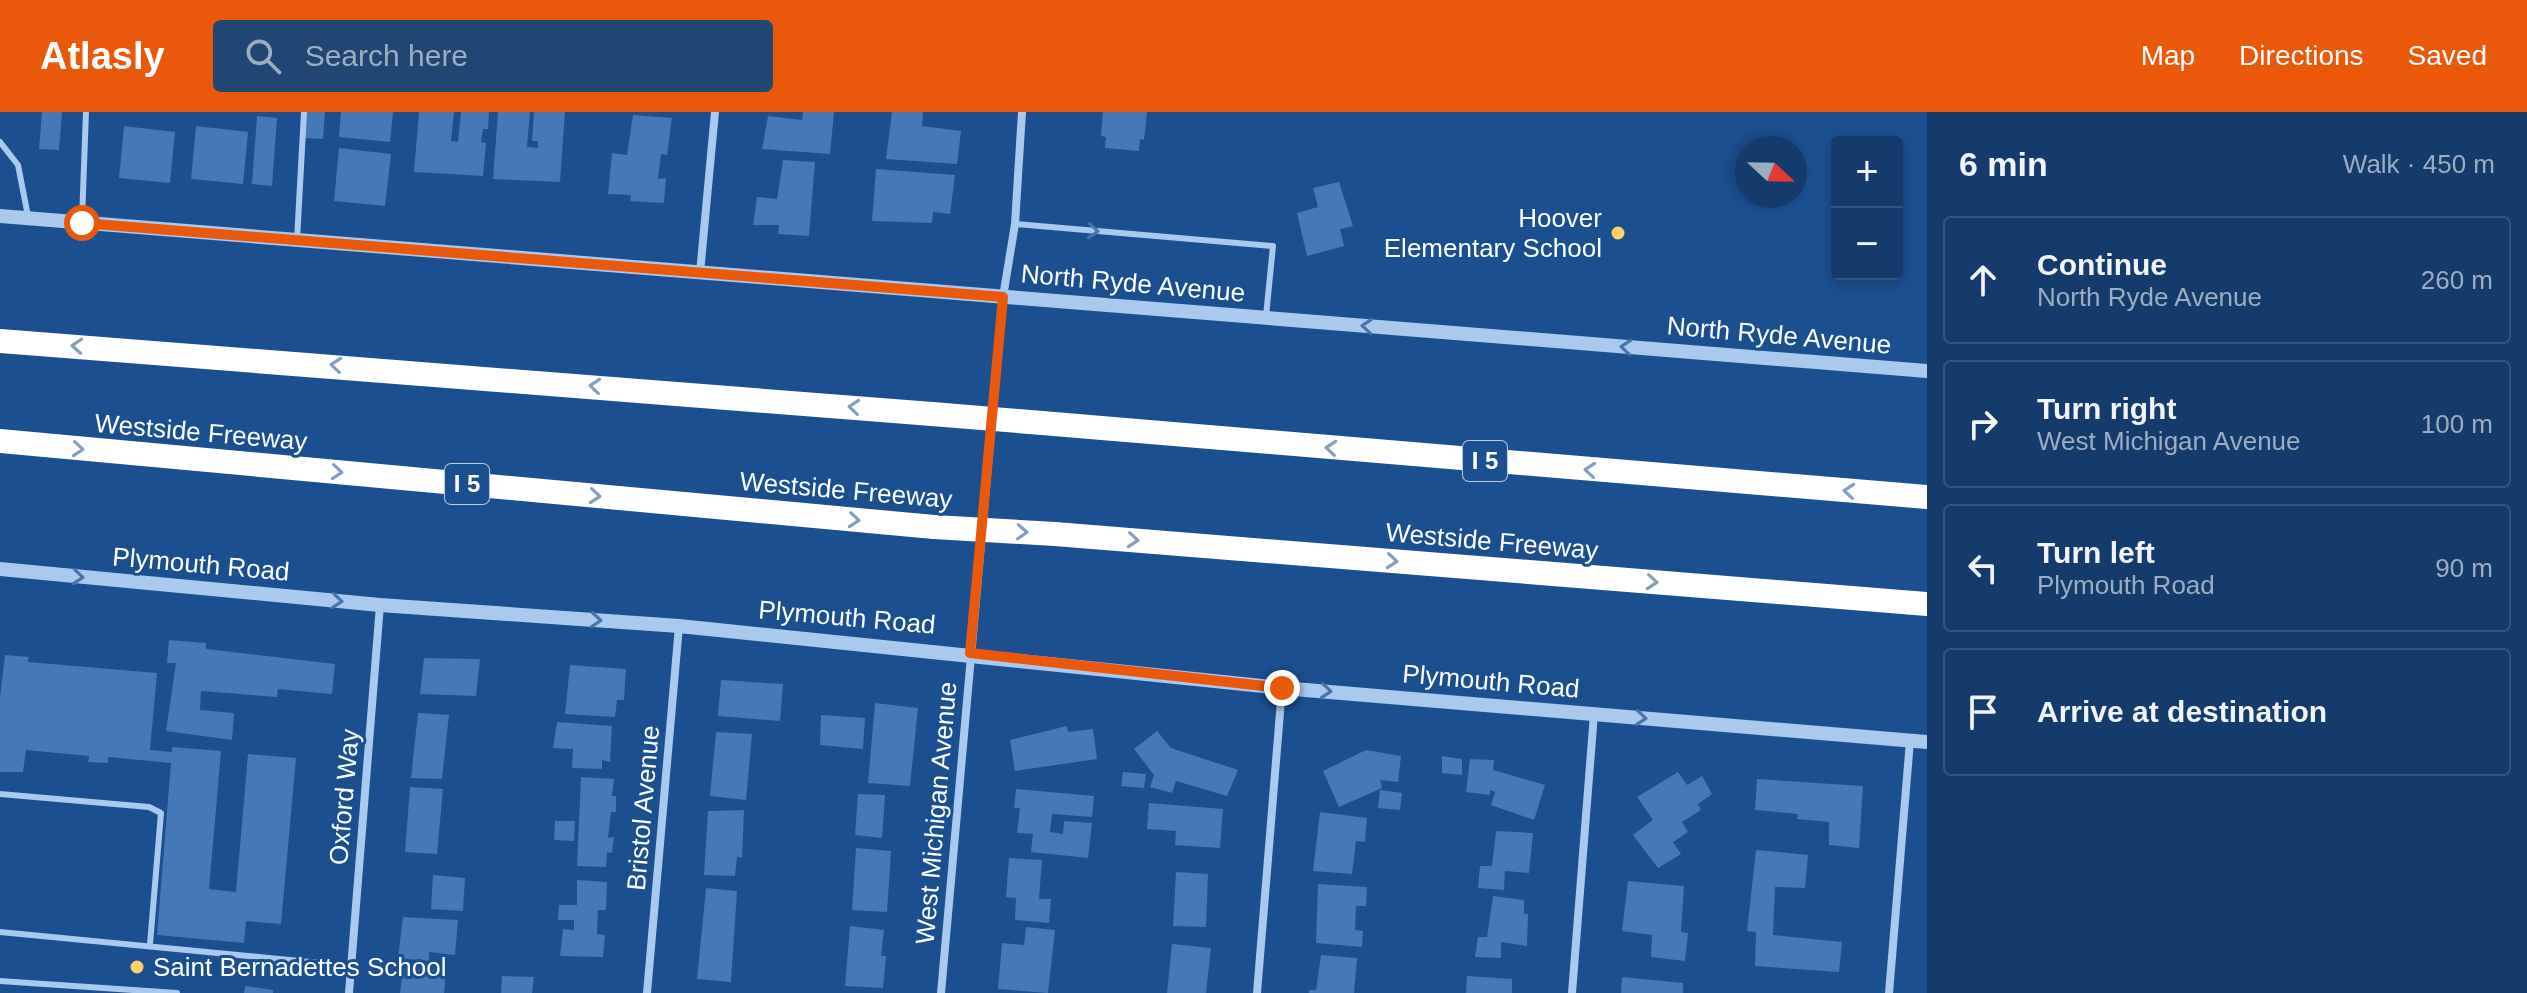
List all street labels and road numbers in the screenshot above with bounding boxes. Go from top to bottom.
street label: North Ryde Avenue [1020,258,1246,308]
street label: North Ryde Avenue [1666,310,1892,360]
street label: Westside Freeway [93,408,309,456]
road number: I 5 [1463,441,1507,481]
road number: I 5 [445,464,489,504]
street label: Westside Freeway [738,466,954,514]
street label: Westside Freeway [1384,517,1600,565]
street label: Plymouth Road [111,541,291,587]
street label: Plymouth Road [757,594,937,640]
street label: Plymouth Road [1401,658,1581,704]
street label: West Michigan Avenue [910,680,962,946]
street label: Bristol Avenue [621,724,665,892]
street label: Oxford Way [323,728,365,866]

